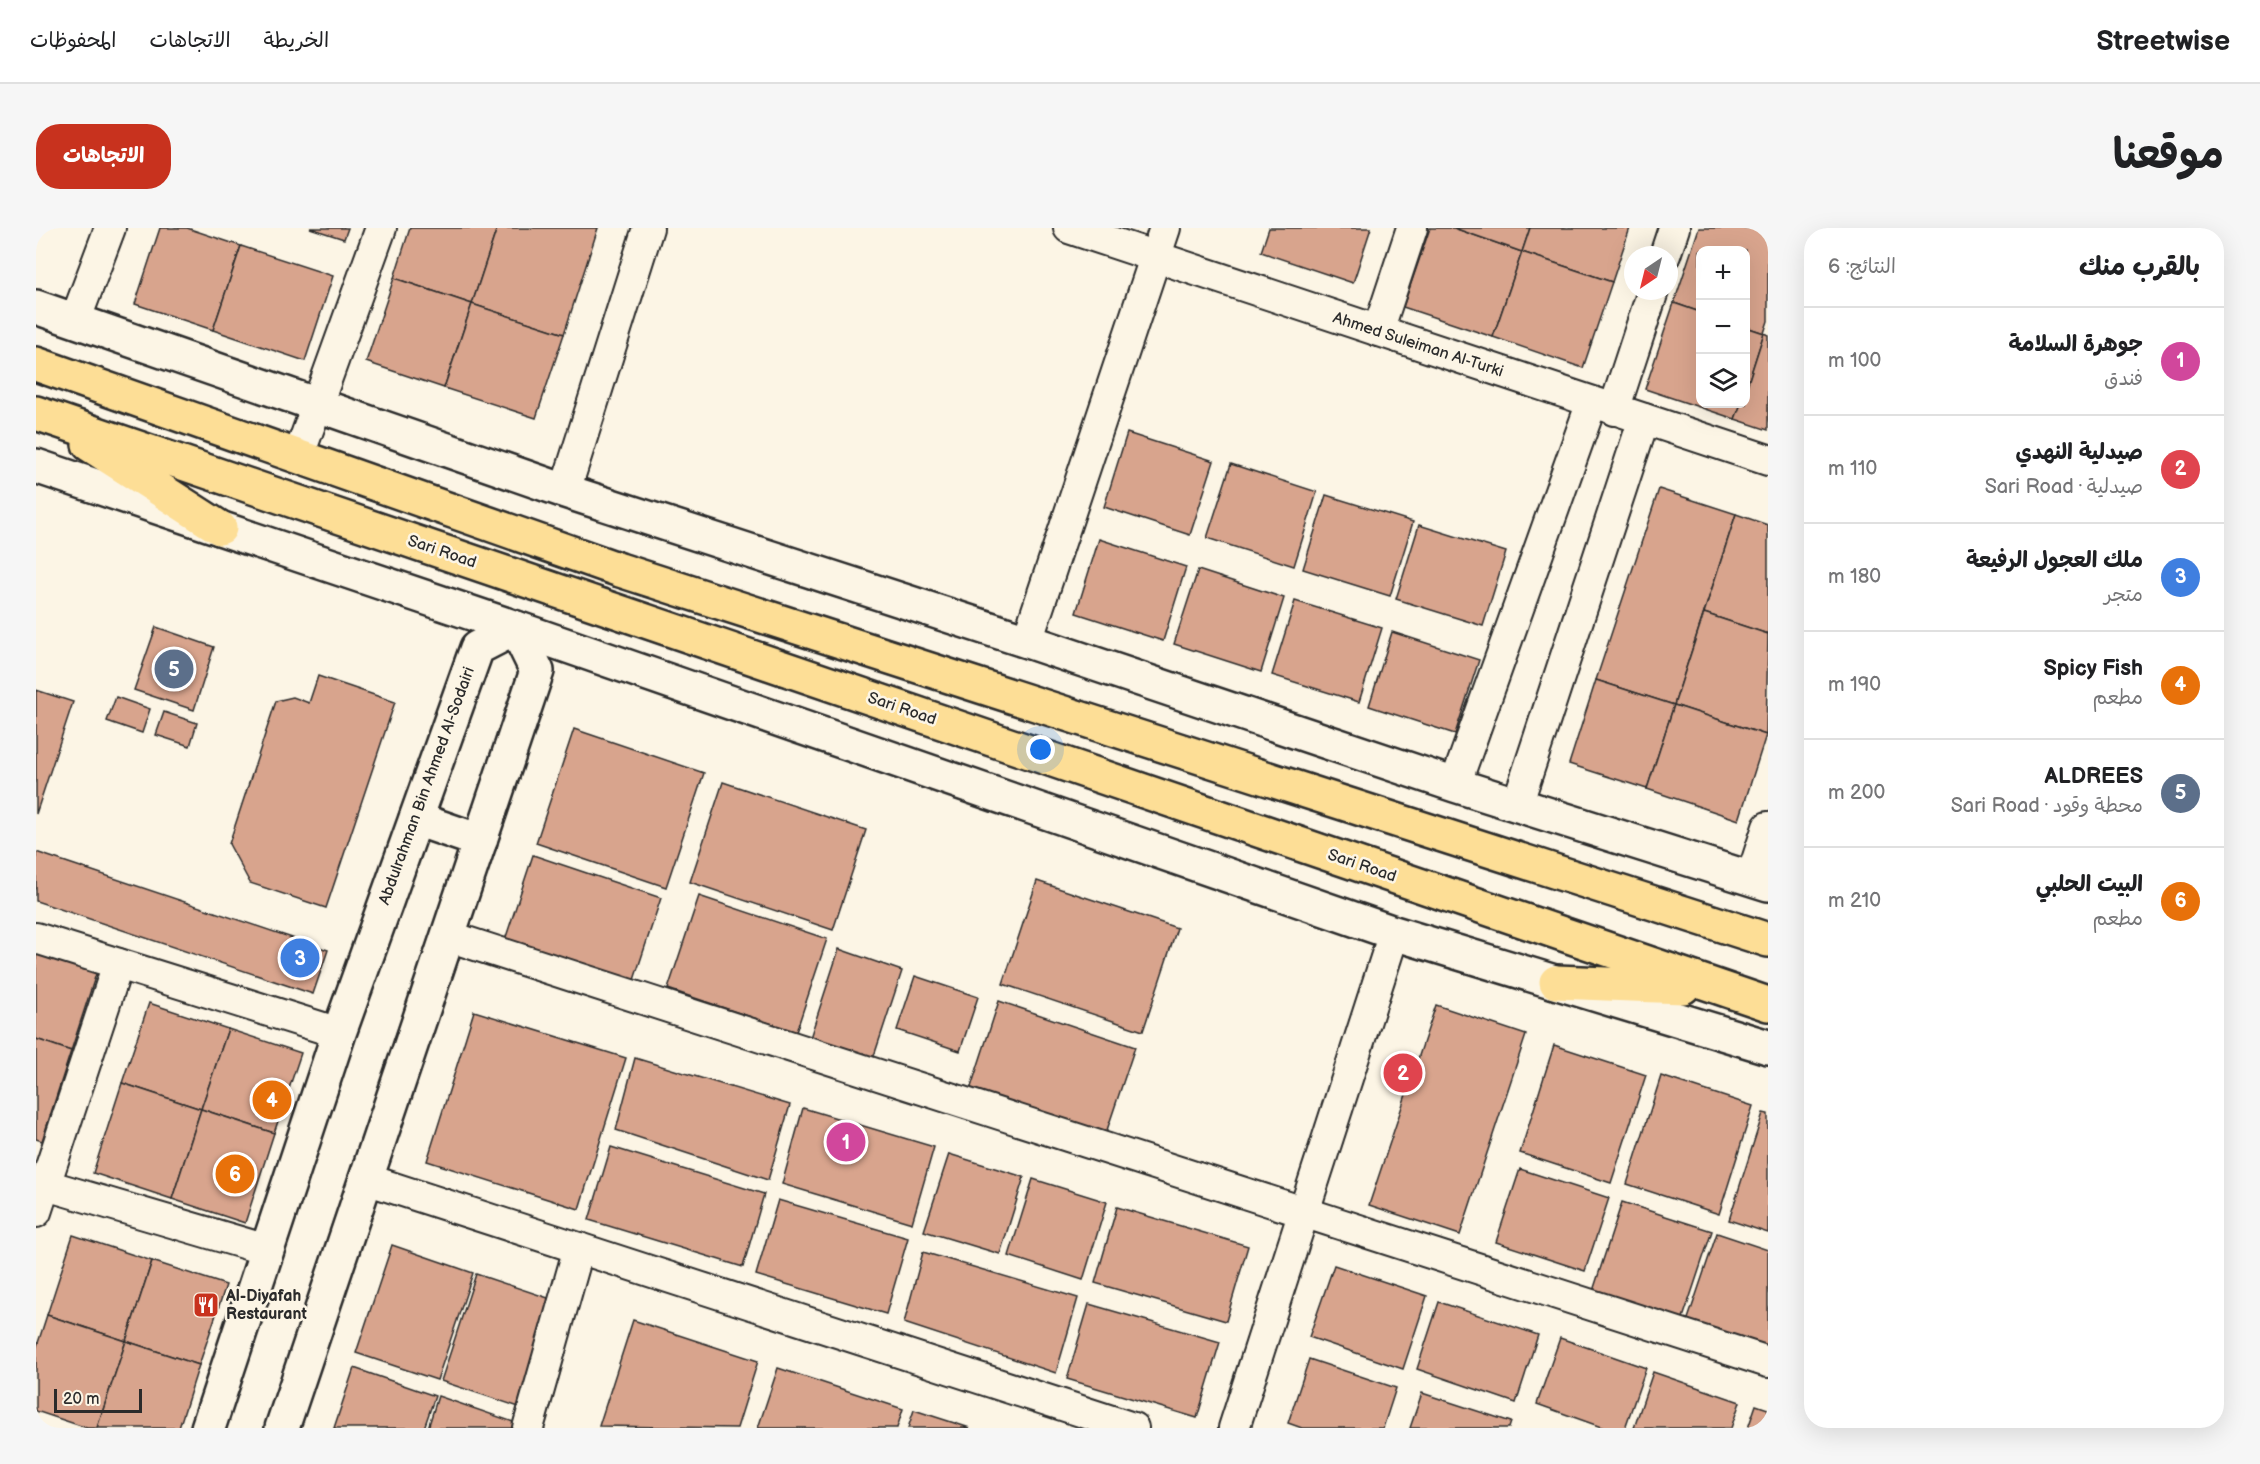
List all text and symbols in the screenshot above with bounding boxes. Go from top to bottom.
text: Streetwise [2097,25,2230,58]
text: المحفوظات [30,28,116,53]
text: الاتجاهات [149,28,231,53]
text: الخريطة [264,28,329,53]
button: الاتجاهات [36,124,171,189]
text: موقعنا [2113,130,2224,181]
north arrow [1624,246,1678,300]
map controls [1696,246,1750,408]
button: + [1696,246,1750,300]
text: بالقرب منك [2079,252,2200,283]
text: النتائج: 6 [1828,255,1896,279]
button: − [1696,300,1750,354]
street label: Ahmed Suleiman Al-Turki [1330,308,1506,382]
text: جوهرة السلامة [2009,331,2143,358]
text: 100 m [1828,349,1881,373]
text: 1 [2176,349,2185,373]
button: layers [1696,354,1750,408]
text: فندق [2104,367,2143,391]
text: صيدلية النهدي [2016,439,2143,466]
text: 110 m [1828,457,1877,481]
text: 2 [2175,457,2187,481]
text: صيدلية · Sari Road [1985,475,2143,499]
street label: Sari Road [405,531,479,573]
text: ملك العجول الرفيعة [1966,547,2143,574]
text: 180 m [1828,565,1881,589]
text: 3 [2175,565,2186,589]
text: متجر [2104,583,2143,607]
pin: 5 [154,646,194,692]
text: Spicy Fish [2043,655,2143,682]
street label: Abdulrahman Bin Ahmed Al-Sodairi [375,664,479,908]
text: 190 m [1828,673,1881,697]
text: 4 [2175,673,2186,697]
text: مطعم [2092,686,2143,710]
street label: Sari Road [865,688,939,730]
your location [1026,735,1055,764]
text: ALDREES [2045,763,2143,790]
text: 200 m [1828,781,1885,805]
text: 5 [2175,781,2186,805]
text: محطة وقود · Sari Road [1951,794,2143,818]
street label: Sari Road [1325,845,1399,887]
text: البيت الحلبي [2036,871,2143,898]
text: 210 m [1828,889,1881,913]
text: 6 [2174,889,2187,913]
text: مطعم [2092,907,2143,931]
pin: 3 [280,936,320,980]
pin: 2 [1384,1050,1422,1096]
pin: 4 [252,1078,292,1122]
pin: 1 [826,1120,866,1164]
pin: 6 [216,1152,254,1196]
place label: Al-Diyafah Restaurant [225,1287,307,1324]
restaurant icon: Al-Diyafah Restaurant [191,1290,221,1320]
scale bar [54,1386,142,1414]
text: 20 m [63,1390,99,1409]

